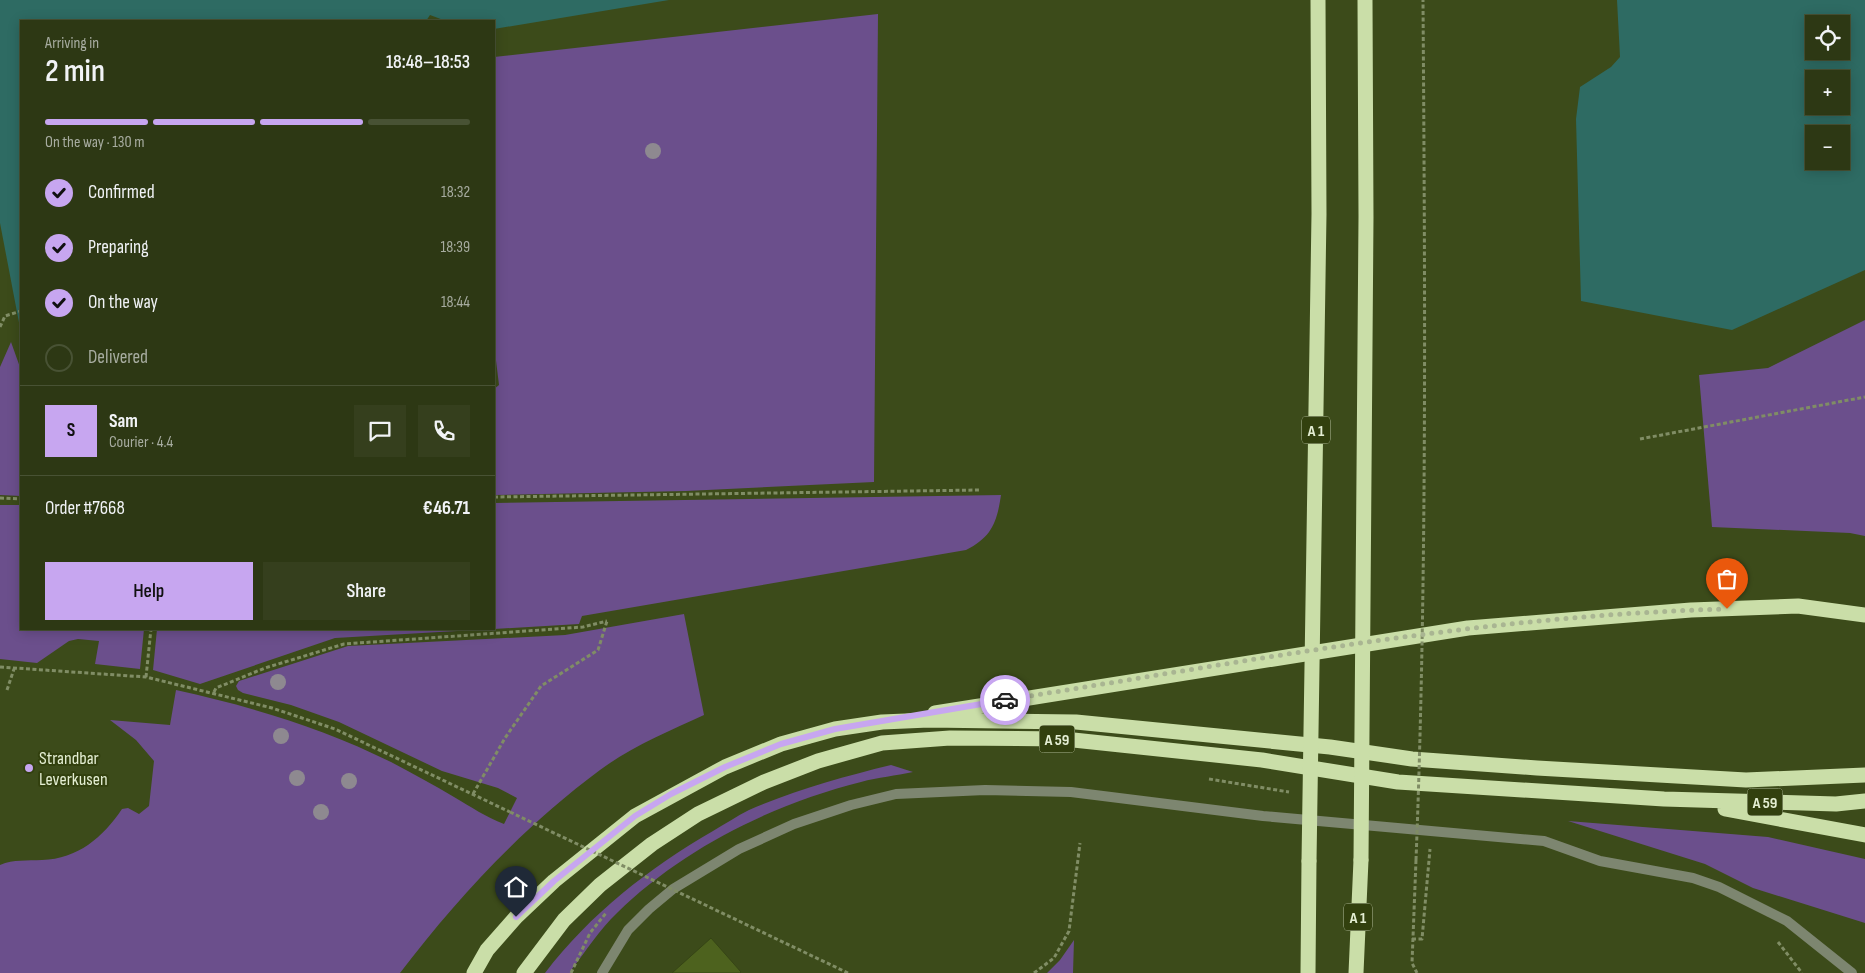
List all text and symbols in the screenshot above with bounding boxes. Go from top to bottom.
map controls [1805,15,1850,170]
button: locate [1805,15,1850,60]
text: Arriving in [45,34,99,53]
text: 18:48–18:53 [386,51,470,74]
text: 2 min [45,52,105,91]
button: + [1805,70,1850,115]
button: − [1805,125,1850,170]
text: On the way · 130 m [45,133,144,152]
icon: check [45,179,73,207]
text: Confirmed [88,181,155,204]
text: 18:32 [441,183,470,202]
icon: check [45,234,73,262]
text: Preparing [88,236,149,259]
text: 18:39 [441,238,470,257]
icon: check [45,289,73,317]
text: On the way [88,291,158,314]
text: 18:44 [441,293,470,312]
text: Delivered [88,346,148,369]
button: chat [354,405,406,457]
button: phone [418,405,470,457]
text: Sam [109,410,138,433]
road number: A 1 [1302,416,1330,444]
text: S [67,419,75,442]
text: Courier · 4.4 [109,433,173,452]
text: Order #7668 [45,497,125,520]
text: €46.71 [423,497,470,520]
pin [1706,558,1748,609]
button: Help [45,562,253,620]
button: Share [263,562,470,620]
icon: bag [1713,565,1741,593]
courier [980,675,1030,725]
icon: car [991,686,1019,714]
road number: A 59 [1040,726,1074,752]
place label: Strandbar Leverkusen [39,748,108,790]
marker: Strandbar Leverkusen [23,762,35,774]
road number: A 59 [1748,789,1782,816]
pin [495,866,537,917]
icon: home [502,873,530,901]
road number: A 1 [1344,904,1372,930]

